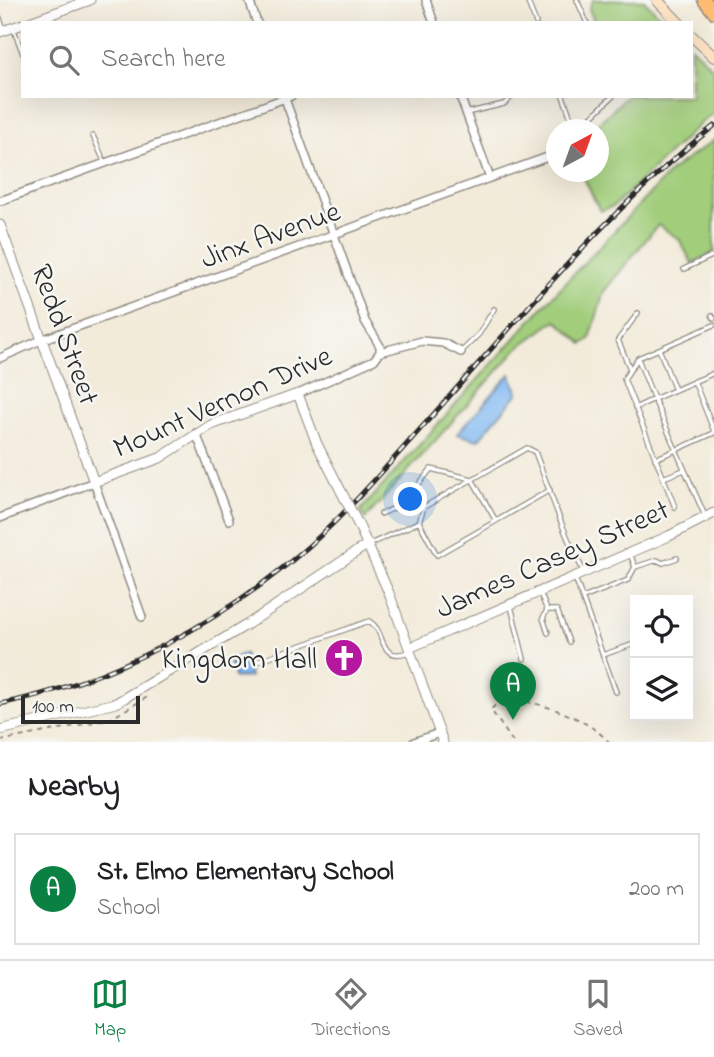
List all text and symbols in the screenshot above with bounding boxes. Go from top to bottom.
search box [21,21,693,98]
icon: search [45,41,83,79]
text: Search here [101,41,226,79]
north arrow [546,119,609,182]
street label: Jinx Avenue [195,191,347,282]
street label: Redd Street [17,259,109,412]
street label: Mount Vernon Drive [107,336,340,472]
your location [393,482,427,516]
street label: James Casey Street [429,489,677,632]
map controls [630,595,693,721]
button: locate [630,595,693,658]
church icon: Kingdom Hall [323,637,365,679]
place label: Kingdom Hall [162,639,317,683]
button: layers [630,658,693,721]
pin: A [490,662,536,720]
scale bar [21,693,140,725]
text: 100 m [32,694,74,721]
text: Nearby [28,766,120,810]
text: St. Elmo Elementary School [97,854,394,892]
text: A [46,873,60,906]
text: 200 m [629,873,684,906]
text: School [97,892,160,925]
tab: Map [91,975,129,1044]
tab: Directions [312,975,391,1044]
tab: Saved [573,975,623,1044]

